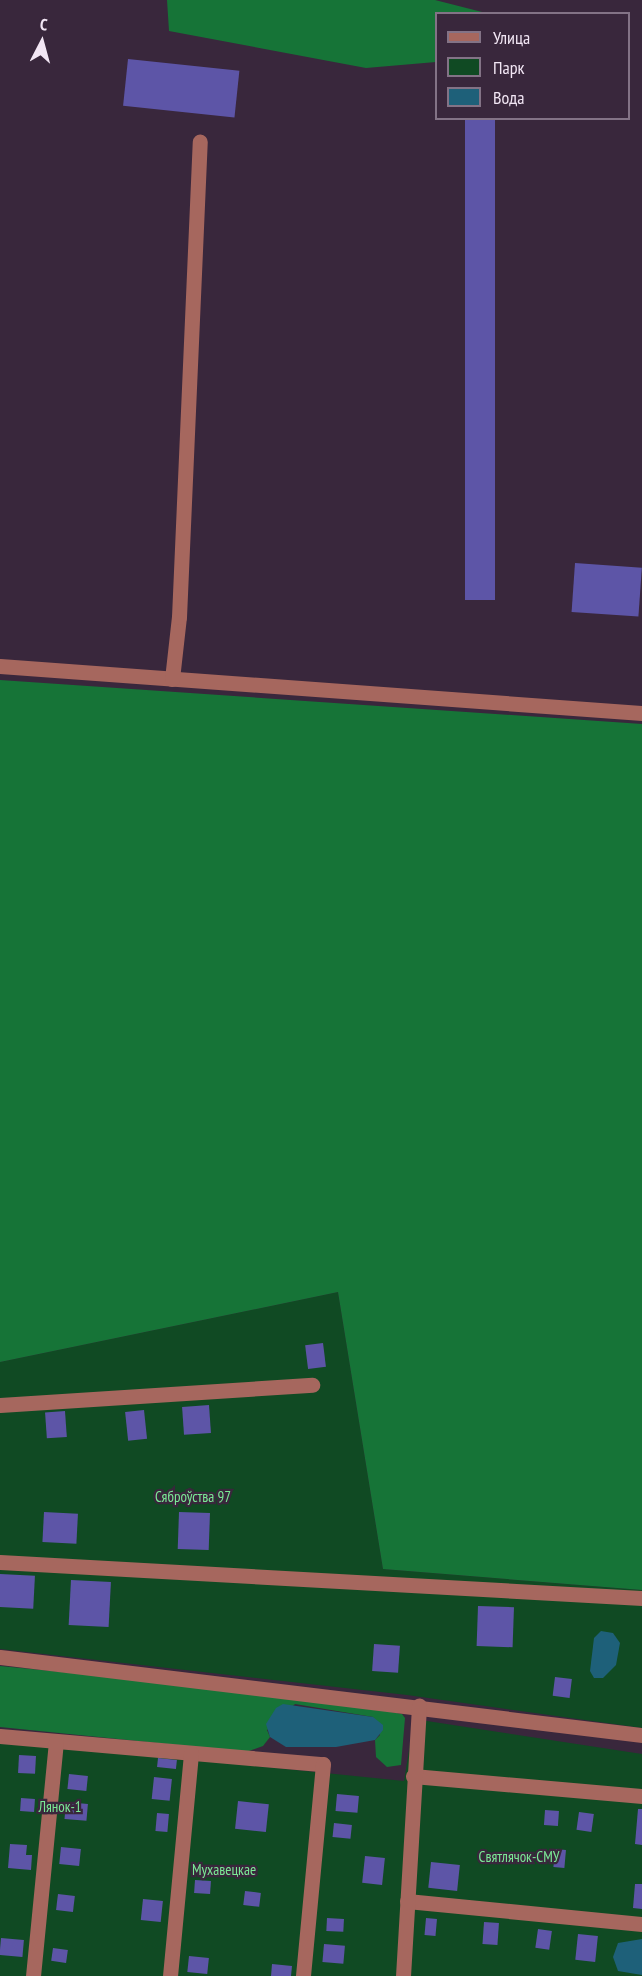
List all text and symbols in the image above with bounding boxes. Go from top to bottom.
north arrow [12,12,72,72]
legend [435,12,630,120]
text: С [39,14,49,34]
text: Улица [493,26,530,49]
text: Парк [493,56,524,79]
text: Вода [493,86,524,109]
park label: Сяброўства 97 [155,1488,231,1506]
park label: Лянок-1 [38,1798,82,1816]
park label: Святлячок-СМУ [479,1848,559,1866]
park label: Мухавецкае [192,1861,256,1879]

